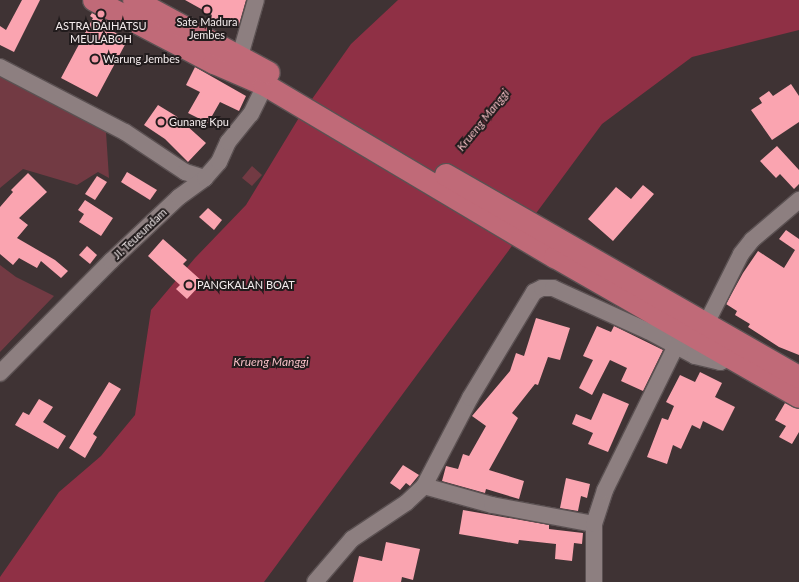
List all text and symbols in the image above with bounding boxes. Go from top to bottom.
marker: Sate Madura Jembes [202,5,212,15]
marker: ASTRA DAIHATSU MEULABOH [96,9,106,19]
place label: Sate Madura Jembes [176,16,238,42]
place label: ASTRA DAIHATSU MEULABOH [55,20,147,46]
place label: Warung Jembes [103,52,180,66]
marker: Warung Jembes [90,54,100,64]
water label: Krueng Manggi [454,86,512,154]
place label: Gunang Kpu [169,115,229,129]
marker: Gunang Kpu [156,117,166,127]
street label: JI. Teueundam [110,206,170,262]
place label: PANGKALAN BOAT [197,278,295,292]
marker: PANGKALAN BOAT [184,280,194,290]
water label: Krueng Manggi [233,355,309,369]

